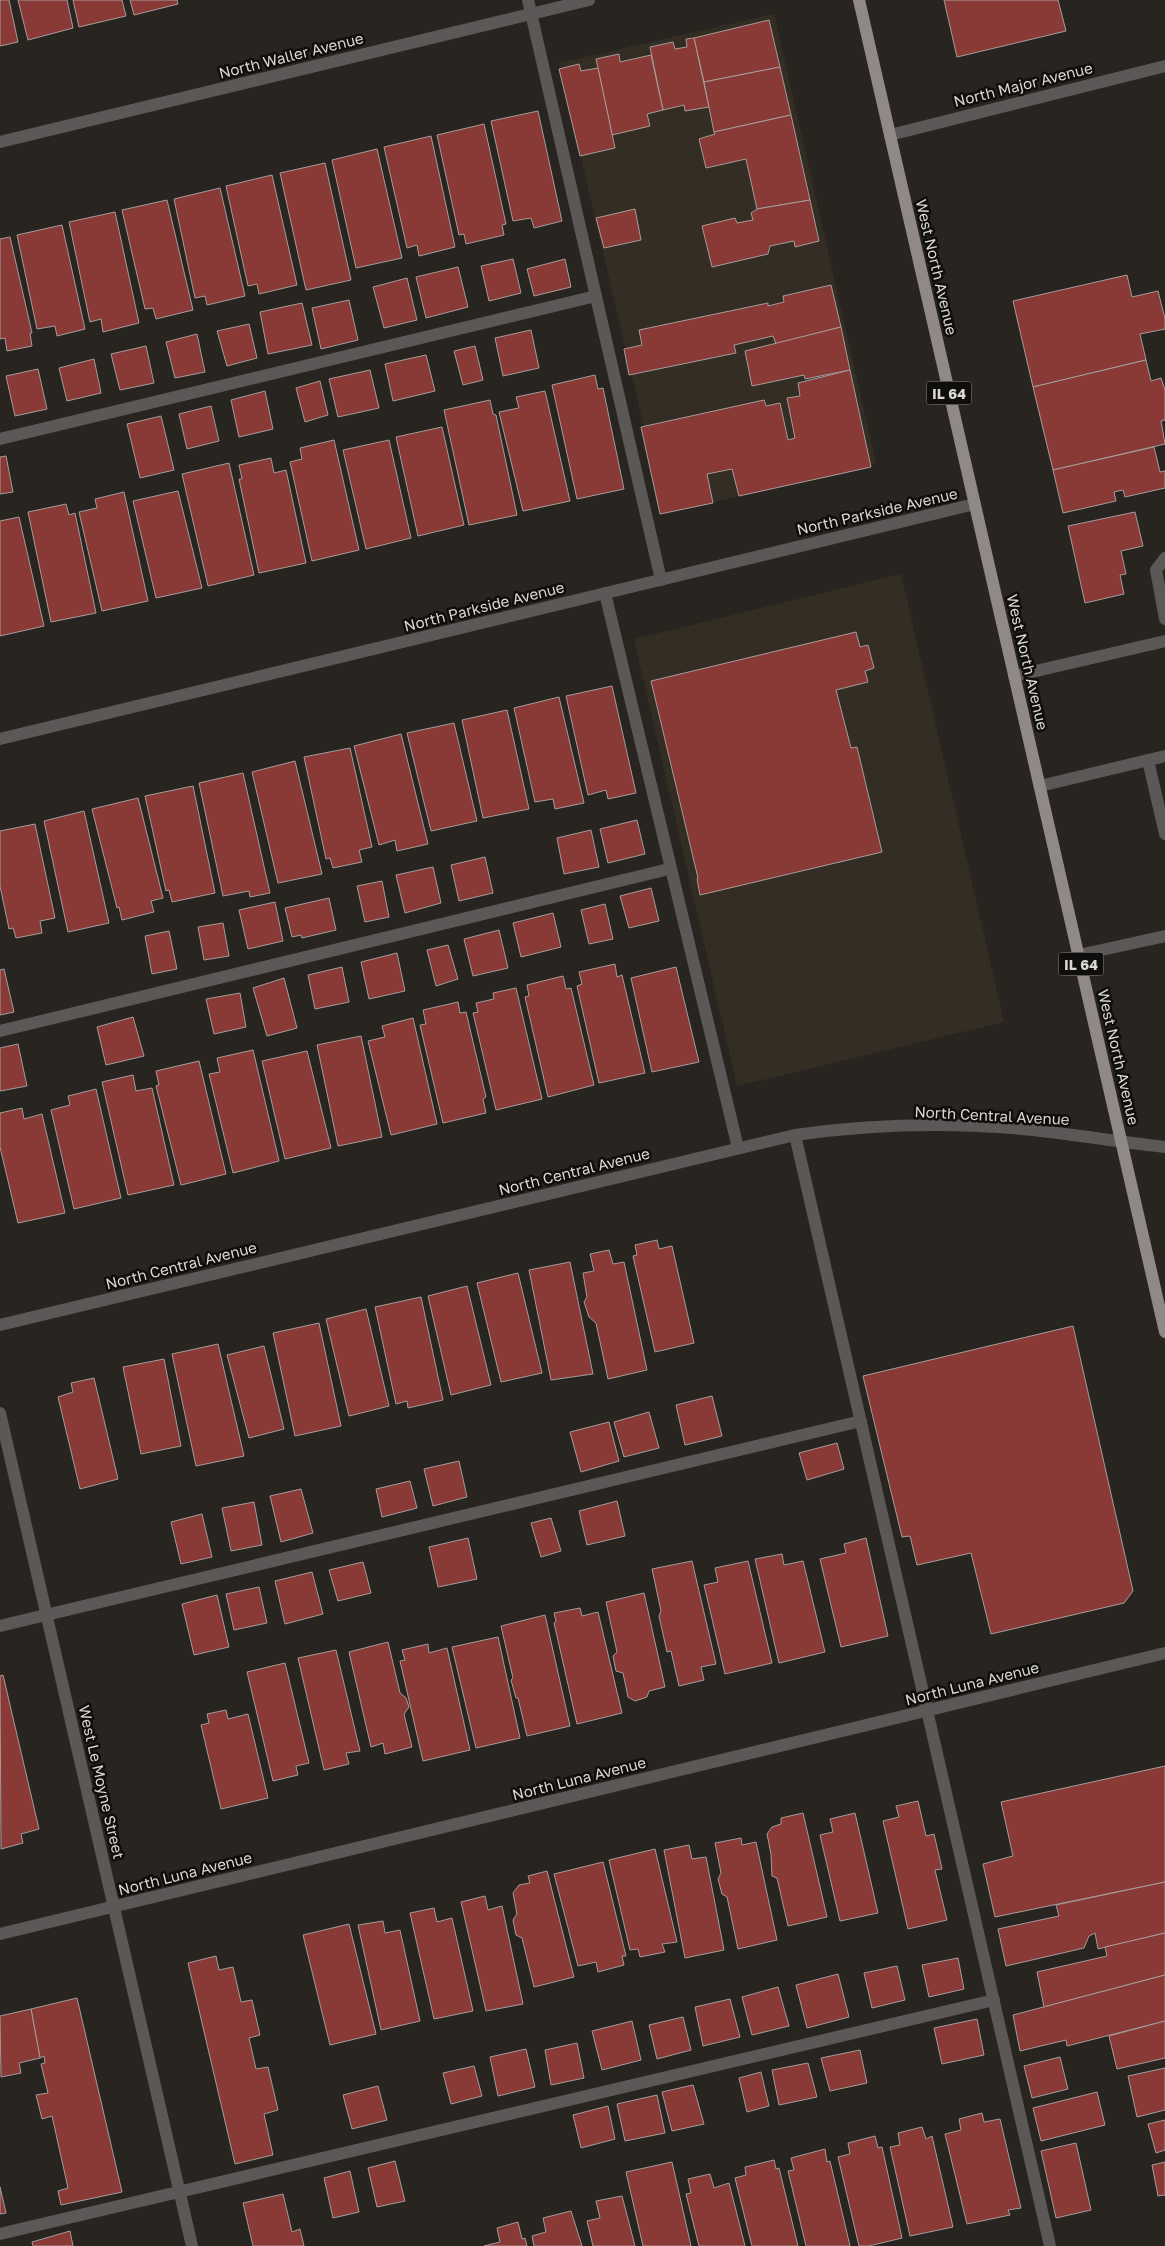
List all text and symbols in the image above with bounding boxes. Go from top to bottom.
street label: North Waller Avenue [217,28,366,82]
street label: North Major Avenue [952,58,1095,110]
street label: West North Avenue [913,197,961,337]
road number: IL 64 [926,382,972,404]
street label: North Parkside Avenue [795,484,959,538]
street label: North Parkside Avenue [402,577,566,635]
street label: West North Avenue [1004,592,1052,732]
road number: IL 64 [1058,952,1104,976]
street label: West North Avenue [1095,987,1143,1127]
street label: North Central Avenue [914,1102,1070,1128]
street label: North Central Avenue [497,1143,652,1199]
street label: North Central Avenue [104,1237,259,1293]
street label: North Luna Avenue [903,1658,1041,1708]
street label: West Le Moyne Street [76,1703,128,1861]
street label: North Luna Avenue [510,1753,648,1803]
street label: North Luna Avenue [116,1848,254,1898]

